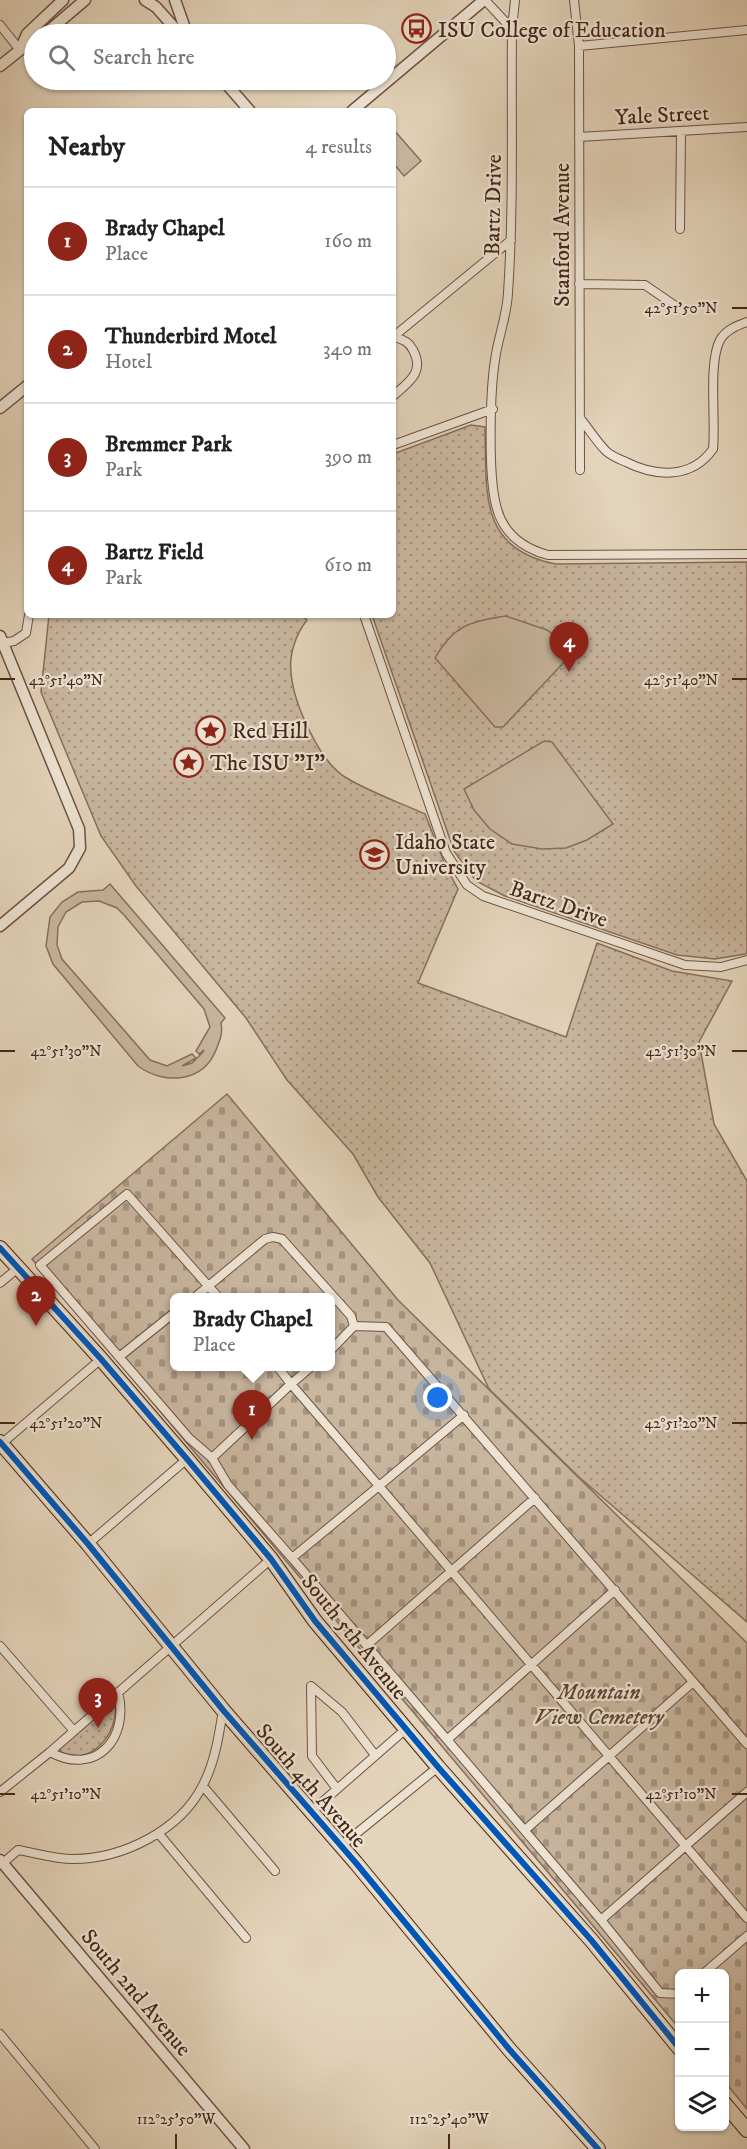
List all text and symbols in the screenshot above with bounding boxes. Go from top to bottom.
bus stop icon: ISU College of Education [401,13,433,45]
place label: ISU College of Education [438,17,666,44]
search box [24,24,396,90]
icon: search [45,41,78,74]
text: Search here [93,44,195,71]
street label: Yale Street [614,100,710,131]
text: Nearby [48,131,125,164]
text: 4 results [305,135,372,160]
street label: Bartz Drive [479,154,508,256]
street label: Stanford Avenue [549,163,576,307]
text: Brady Chapel [105,215,225,242]
text: 1 [64,229,71,254]
text: 160 m [324,229,372,254]
text: Place [105,242,148,267]
text: 42°51'50"N [645,299,717,318]
text: Thunderbird Motel [105,323,276,350]
text: 2 [63,337,72,362]
text: 340 m [323,337,372,362]
text: Hotel [105,350,152,375]
text: Bremmer Park [105,431,232,458]
text: 3 [64,445,71,470]
text: 390 m [324,445,372,470]
text: Park [105,458,142,483]
text: Bartz Field [105,539,204,566]
text: 4 [62,553,73,578]
text: 610 m [324,553,372,578]
text: Park [105,566,142,591]
pin: 4 [550,622,588,672]
text: 42°51'40"N [29,671,103,690]
text: 42°51'40"N [644,671,718,690]
place icon: Red Hill [195,714,227,746]
place label: Red Hill [232,718,309,745]
place icon: The ISU "I" [173,746,205,778]
place label: The ISU "I" [210,750,325,777]
place label: Idaho State University [395,829,495,881]
school or university icon: Idaho State University [358,838,390,870]
street label: Bartz Drive [506,875,611,934]
text: 42°51'30"N [30,1042,102,1061]
text: 42°51'30"N [645,1042,717,1061]
pin: 2 [16,1276,56,1326]
popup [170,1293,335,1371]
text: Brady Chapel [193,1306,312,1333]
text: Place [193,1333,236,1358]
your location [423,1383,452,1412]
pin: 1 [232,1390,272,1440]
text: 42°51'20"N [30,1414,102,1433]
text: 42°51'20"N [645,1414,717,1433]
street label: South 5th Avenue [295,1569,413,1705]
pin: 3 [78,1678,118,1728]
park label: Mountain View Cemetery [534,1679,665,1731]
street label: South 4th Avenue [250,1718,372,1854]
text: 42°51'10"N [31,1785,101,1804]
text: 42°51'10"N [646,1785,716,1804]
street label: South 2nd Avenue [75,1924,197,2062]
map controls [675,1969,729,2131]
button: + [675,1969,729,2023]
button: − [675,2023,729,2077]
button: layers [675,2077,729,2131]
text: 112°25'50"W [137,2110,215,2129]
text: 112°25'40"W [409,2110,489,2129]

